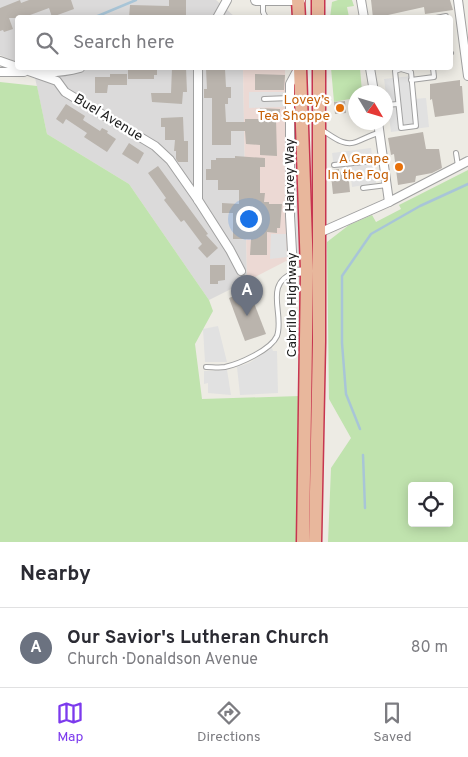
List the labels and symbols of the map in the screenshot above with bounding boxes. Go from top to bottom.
north arrow [348,85,393,130]
street label: Buel Avenue [70,91,146,145]
place label: Lovey’s Tea Shoppe [257,92,330,125]
marker: Lovey’s Tea Shoppe [334,102,346,114]
street label: Harvey Way [282,138,299,212]
place label: A Grape In the Fog [327,151,389,184]
marker: A Grape In the Fog [393,161,405,173]
your location [236,206,262,232]
street label: Cabrillo Highway [284,252,301,358]
pin: A [231,275,263,316]

